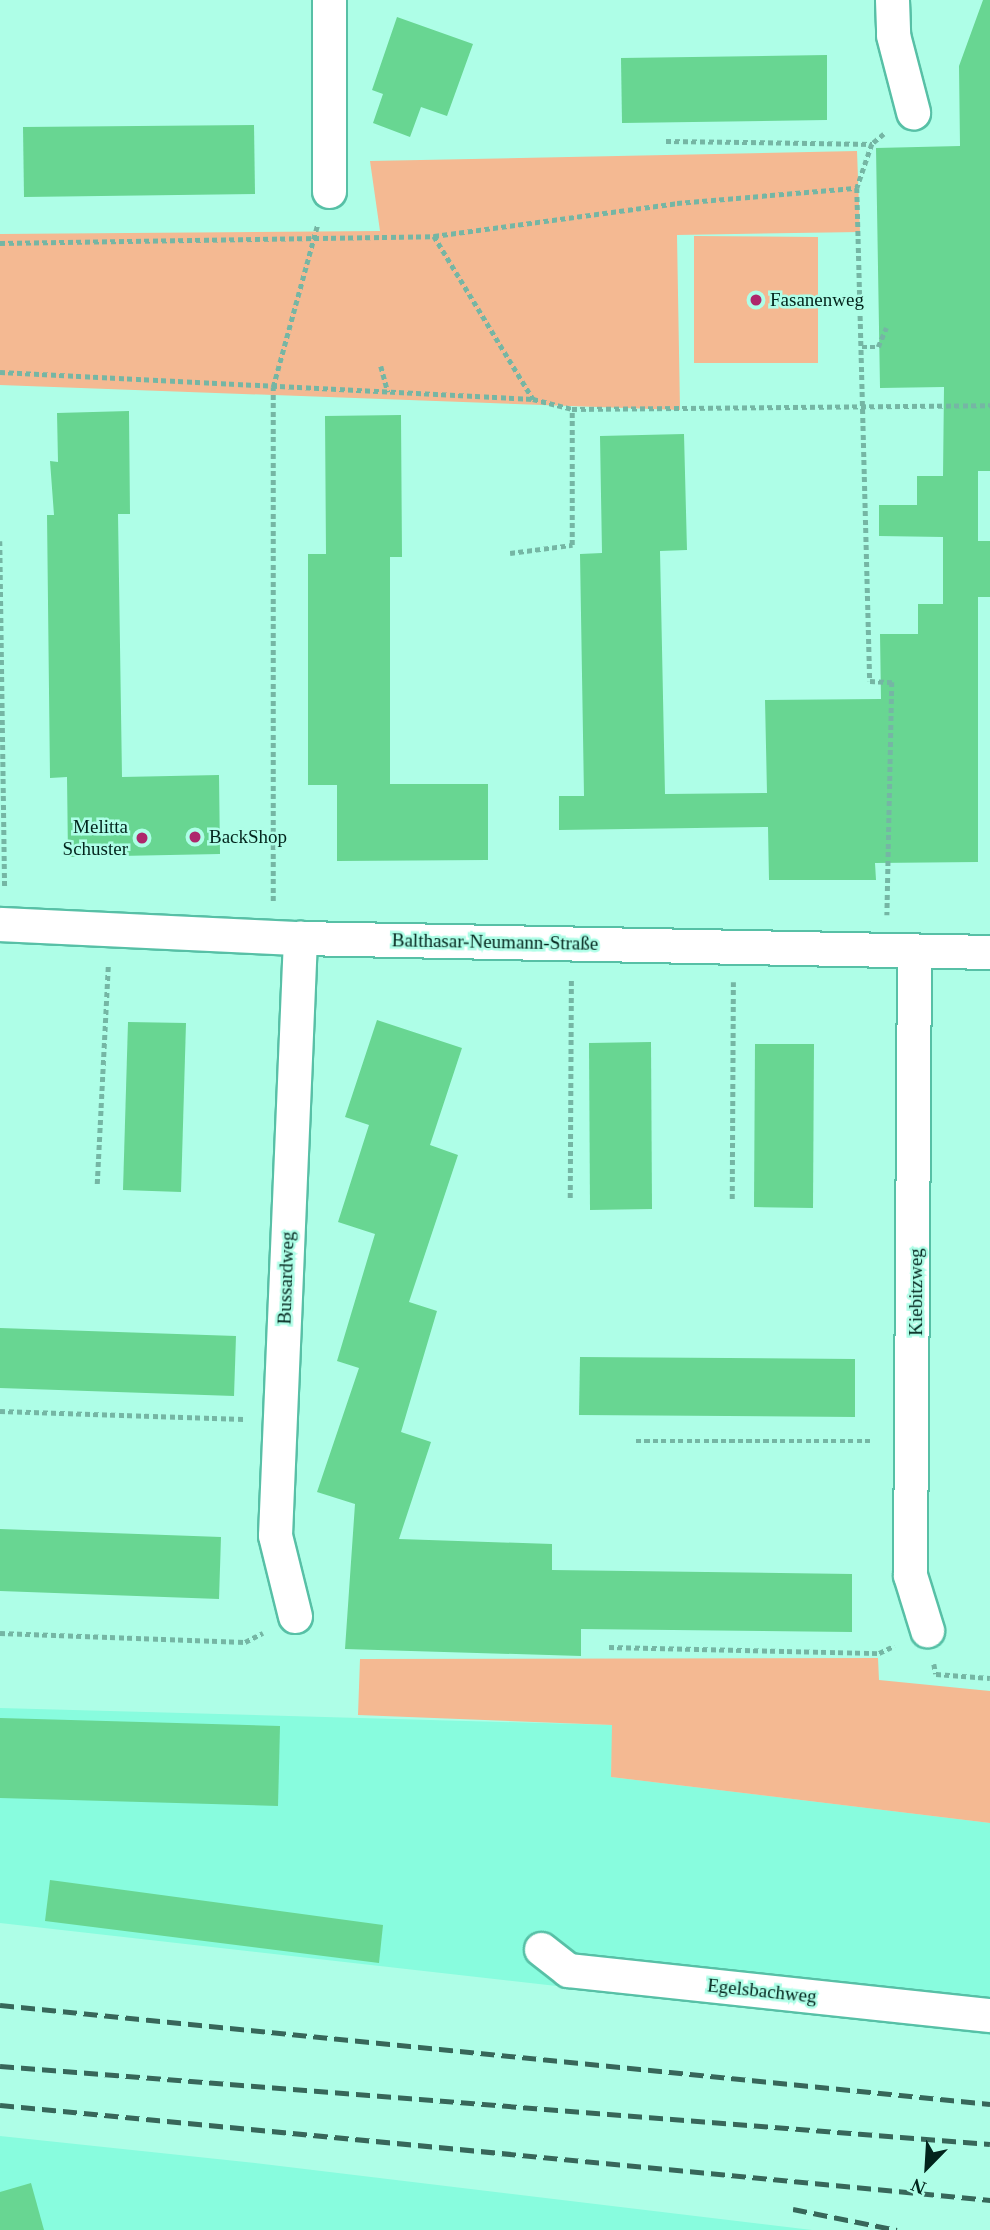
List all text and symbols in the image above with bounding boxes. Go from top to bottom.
place label: Fasanenweg [770,289,864,311]
marker: Fasanenweg [748,292,764,308]
place label: Melitta Schuster [63,816,128,860]
place label: BackShop [209,826,287,848]
marker: BackShop [187,829,203,845]
marker: Melitta Schuster [134,830,150,846]
street label: Balthasar-Neumann-Straße [392,929,598,955]
street label: Bussardweg [273,1231,299,1325]
street label: Kiebitzweg [905,1248,927,1336]
street label: Egelsbachweg [706,1974,818,2008]
north arrow [892,2132,962,2202]
text: N [908,2174,929,2199]

